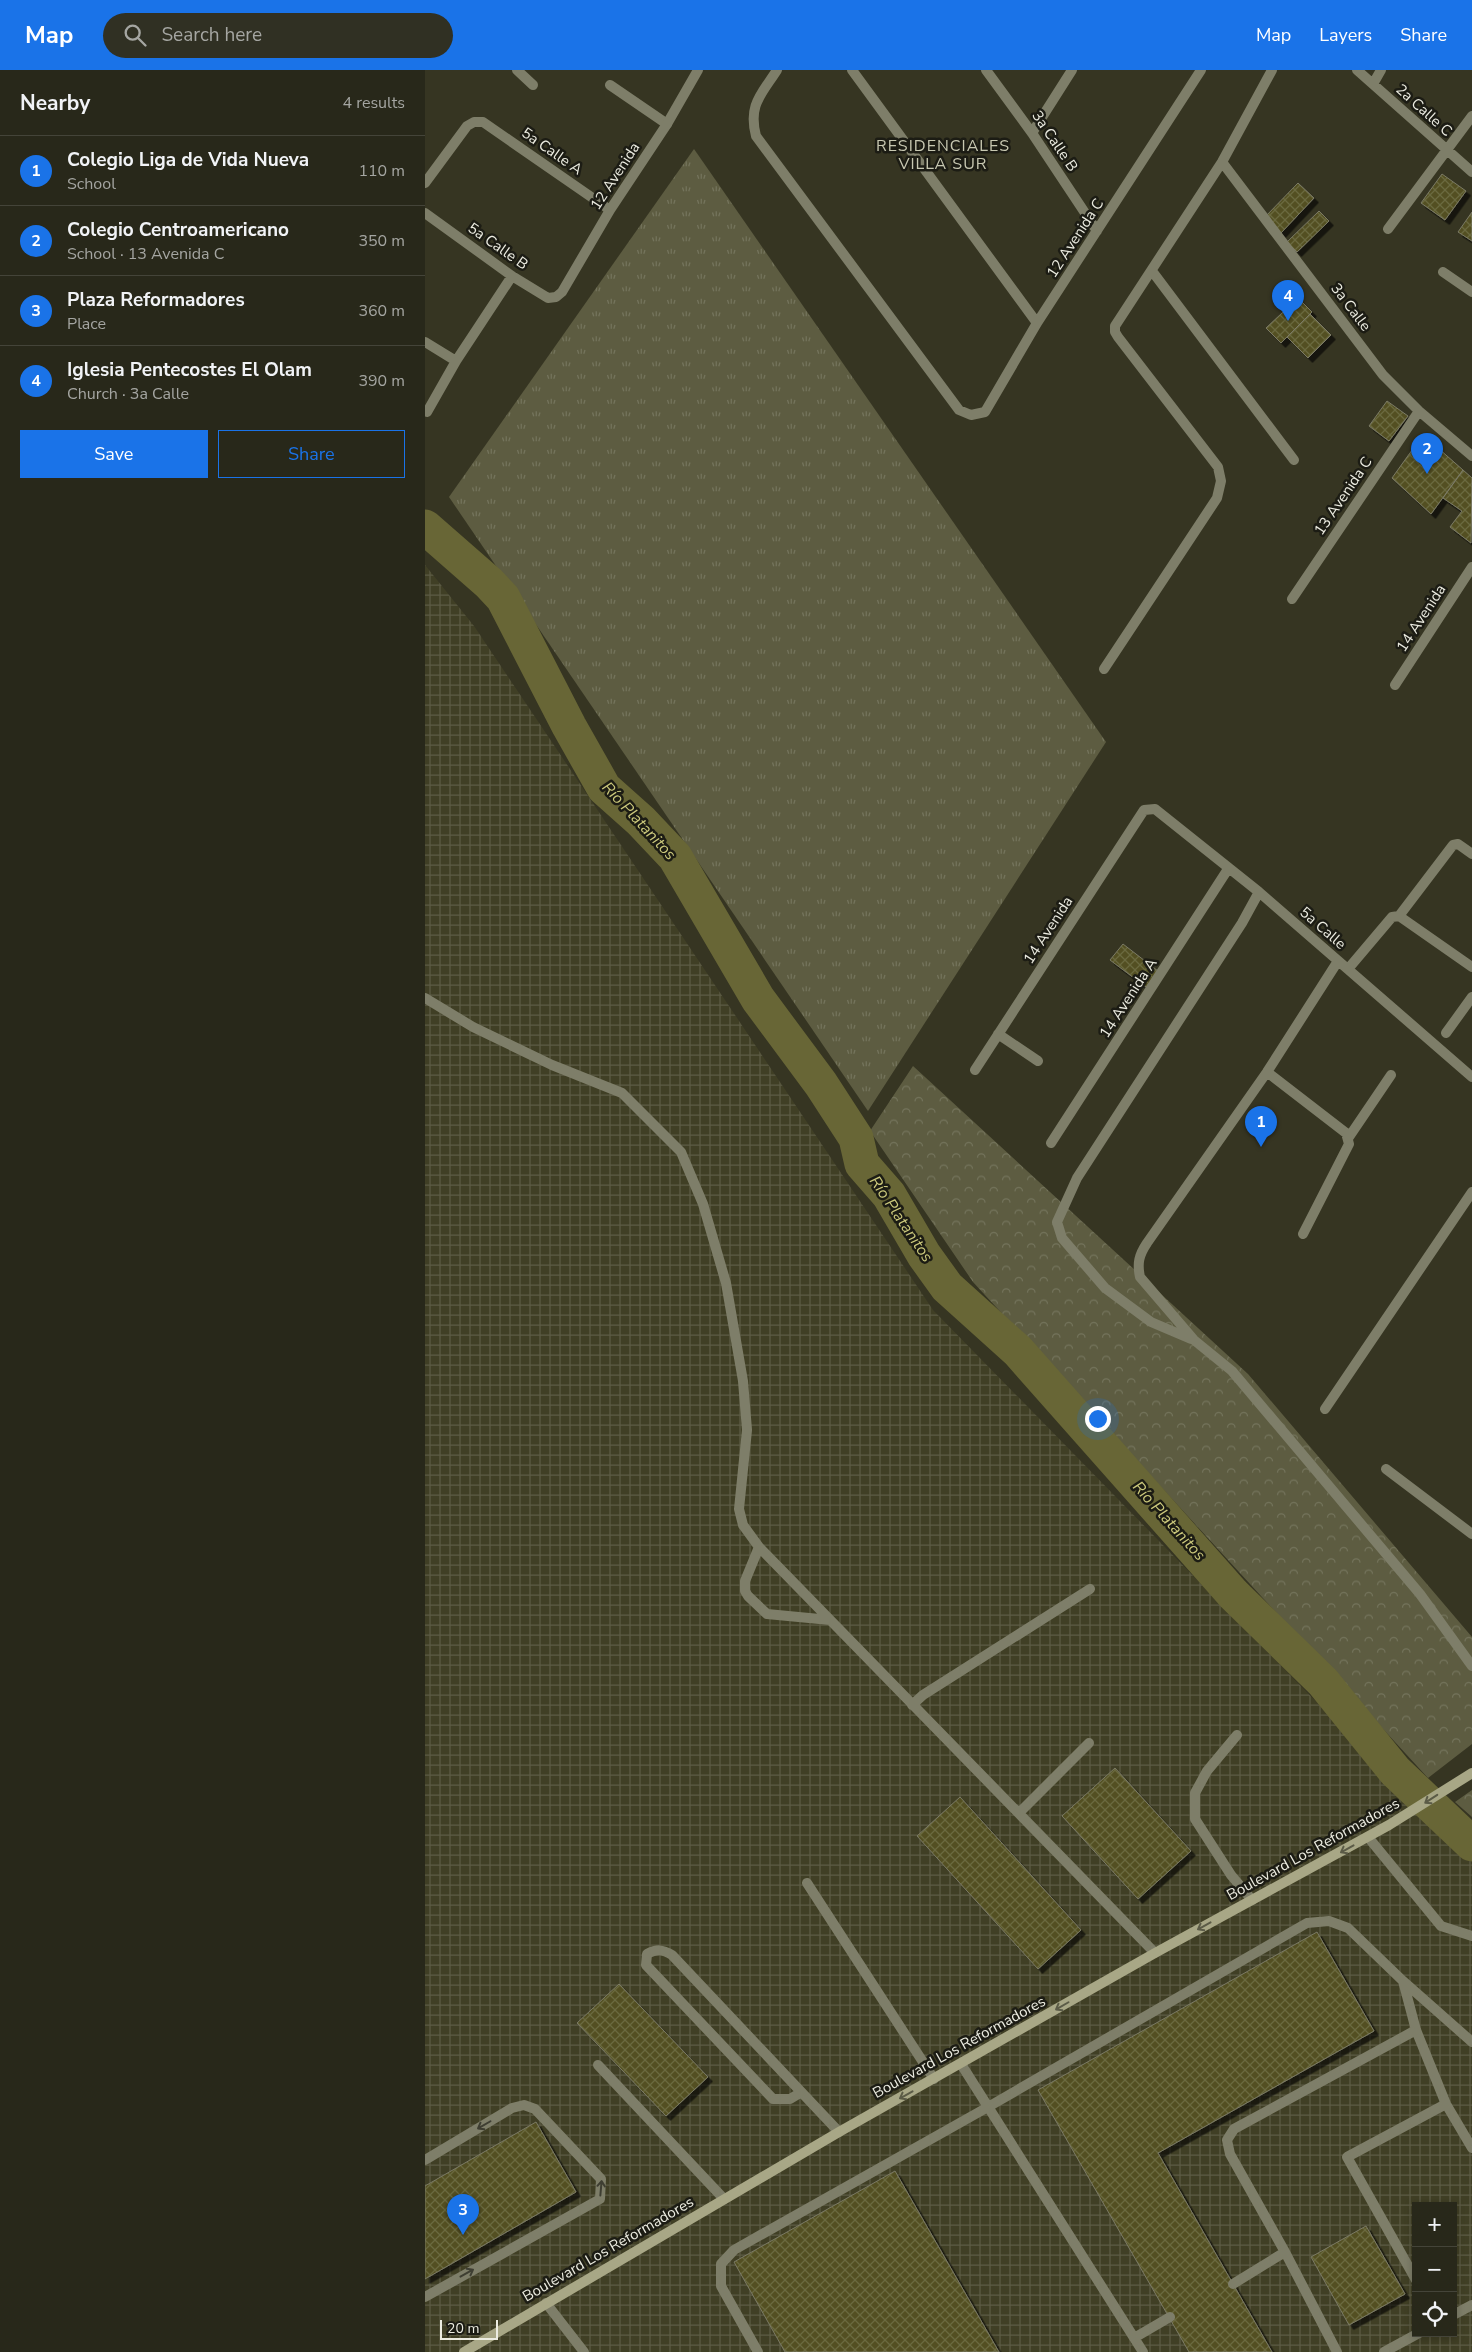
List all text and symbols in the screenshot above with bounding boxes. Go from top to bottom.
search box [103,13,453,58]
text: Map [25,19,73,51]
icon: search [121,21,149,49]
text: Search here [161,22,262,48]
text: Map [1256,23,1291,47]
text: Layers [1319,23,1372,47]
text: Share [1400,23,1447,47]
street label: 2a Calle C [1392,79,1456,141]
text: Nearby [20,89,90,117]
text: 4 results [343,92,405,114]
street label: 3a Calle B [1027,107,1083,175]
street label: 5a Calle A [518,123,587,179]
district label: RESIDENCIALES VILLA SUR [876,135,1010,175]
street label: 12 Avenida [586,138,644,214]
text: Colegio Liga de Vida Nueva [67,147,309,173]
text: 1 [31,160,41,182]
text: 110 m [358,160,405,182]
text: School [67,173,116,195]
street label: 12 Avenida C [1042,195,1108,281]
text: Colegio Centroamericano [67,217,289,243]
street label: 5a Calle B [464,218,532,274]
text: 2 [31,230,41,252]
text: 350 m [358,230,405,252]
text: School · 13 Avenida C [67,243,224,265]
street label: 3a Calle [1326,279,1376,335]
pin: 4 [1272,280,1304,321]
text: Plaza Reformadores [67,287,245,313]
text: 3 [31,300,41,322]
text: 360 m [358,300,405,322]
text: Place [67,313,106,335]
text: Iglesia Pentecostes El Olam [67,357,312,383]
text: 4 [31,370,41,392]
text: 390 m [358,370,405,392]
text: Church · 3a Calle [67,383,189,405]
button: Save [20,430,208,478]
button: Share [218,430,405,478]
pin: 2 [1411,433,1443,474]
street label: 13 Avenida C [1309,453,1377,539]
street label: 14 Avenida [1392,580,1450,656]
water label: Río Platanitos [597,777,681,865]
street label: 14 Avenida [1019,892,1077,968]
street label: 5a Calle [1296,902,1350,954]
street label: 14 Avenida A [1095,954,1161,1042]
pin: 1 [1245,1106,1277,1147]
water label: Río Platanitos [864,1171,938,1267]
your location [1085,1406,1111,1432]
water label: Río Platanitos [1127,1477,1211,1566]
street label: Boulevard Los Reformadores [1223,1793,1403,1905]
one-way arrow [1424,1794,1438,1804]
one-way arrow [1339,1844,1354,1854]
one-way arrow [1197,1922,1212,1932]
street label: Boulevard Los Reformadores [869,1991,1049,2103]
one-way arrow [1056,2002,1070,2012]
one-way arrow [898,2090,913,2100]
one-way arrow [477,2121,491,2131]
one-way arrow [596,2180,605,2196]
street label: Boulevard Los Reformadores [519,2192,697,2306]
pin: 3 [447,2194,479,2235]
map controls [1412,2202,1457,2337]
button: + [1412,2202,1457,2247]
button: − [1412,2247,1457,2292]
one-way arrow [460,2268,475,2278]
button: locate [1412,2292,1457,2337]
scale bar [440,2317,497,2340]
text: 20 m [447,2319,479,2338]

